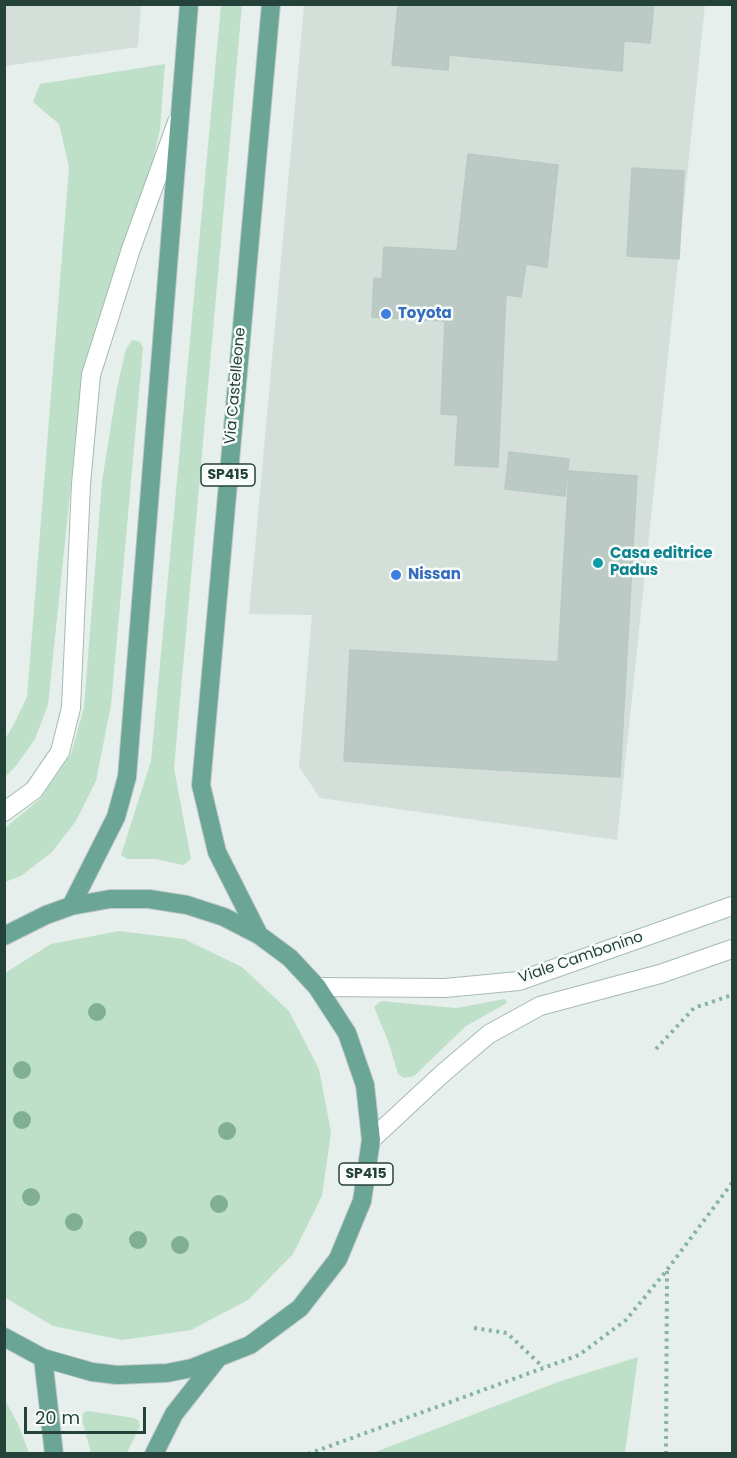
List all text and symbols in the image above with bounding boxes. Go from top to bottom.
place label: Toyota [398,305,452,323]
marker: Toyota [379,307,393,321]
street label: Via Castelleone [222,327,250,445]
road number: SP415 [201,464,255,486]
place label: Casa editrice Padus [610,545,712,580]
marker: Casa editrice Padus [591,556,605,570]
place label: Nissan [408,566,461,584]
marker: Nissan [389,568,403,582]
street label: Viale Cambonino [516,928,646,988]
road number: SP415 [339,1163,393,1185]
scale bar [27,1395,148,1433]
text: 20 m [35,1405,80,1430]

